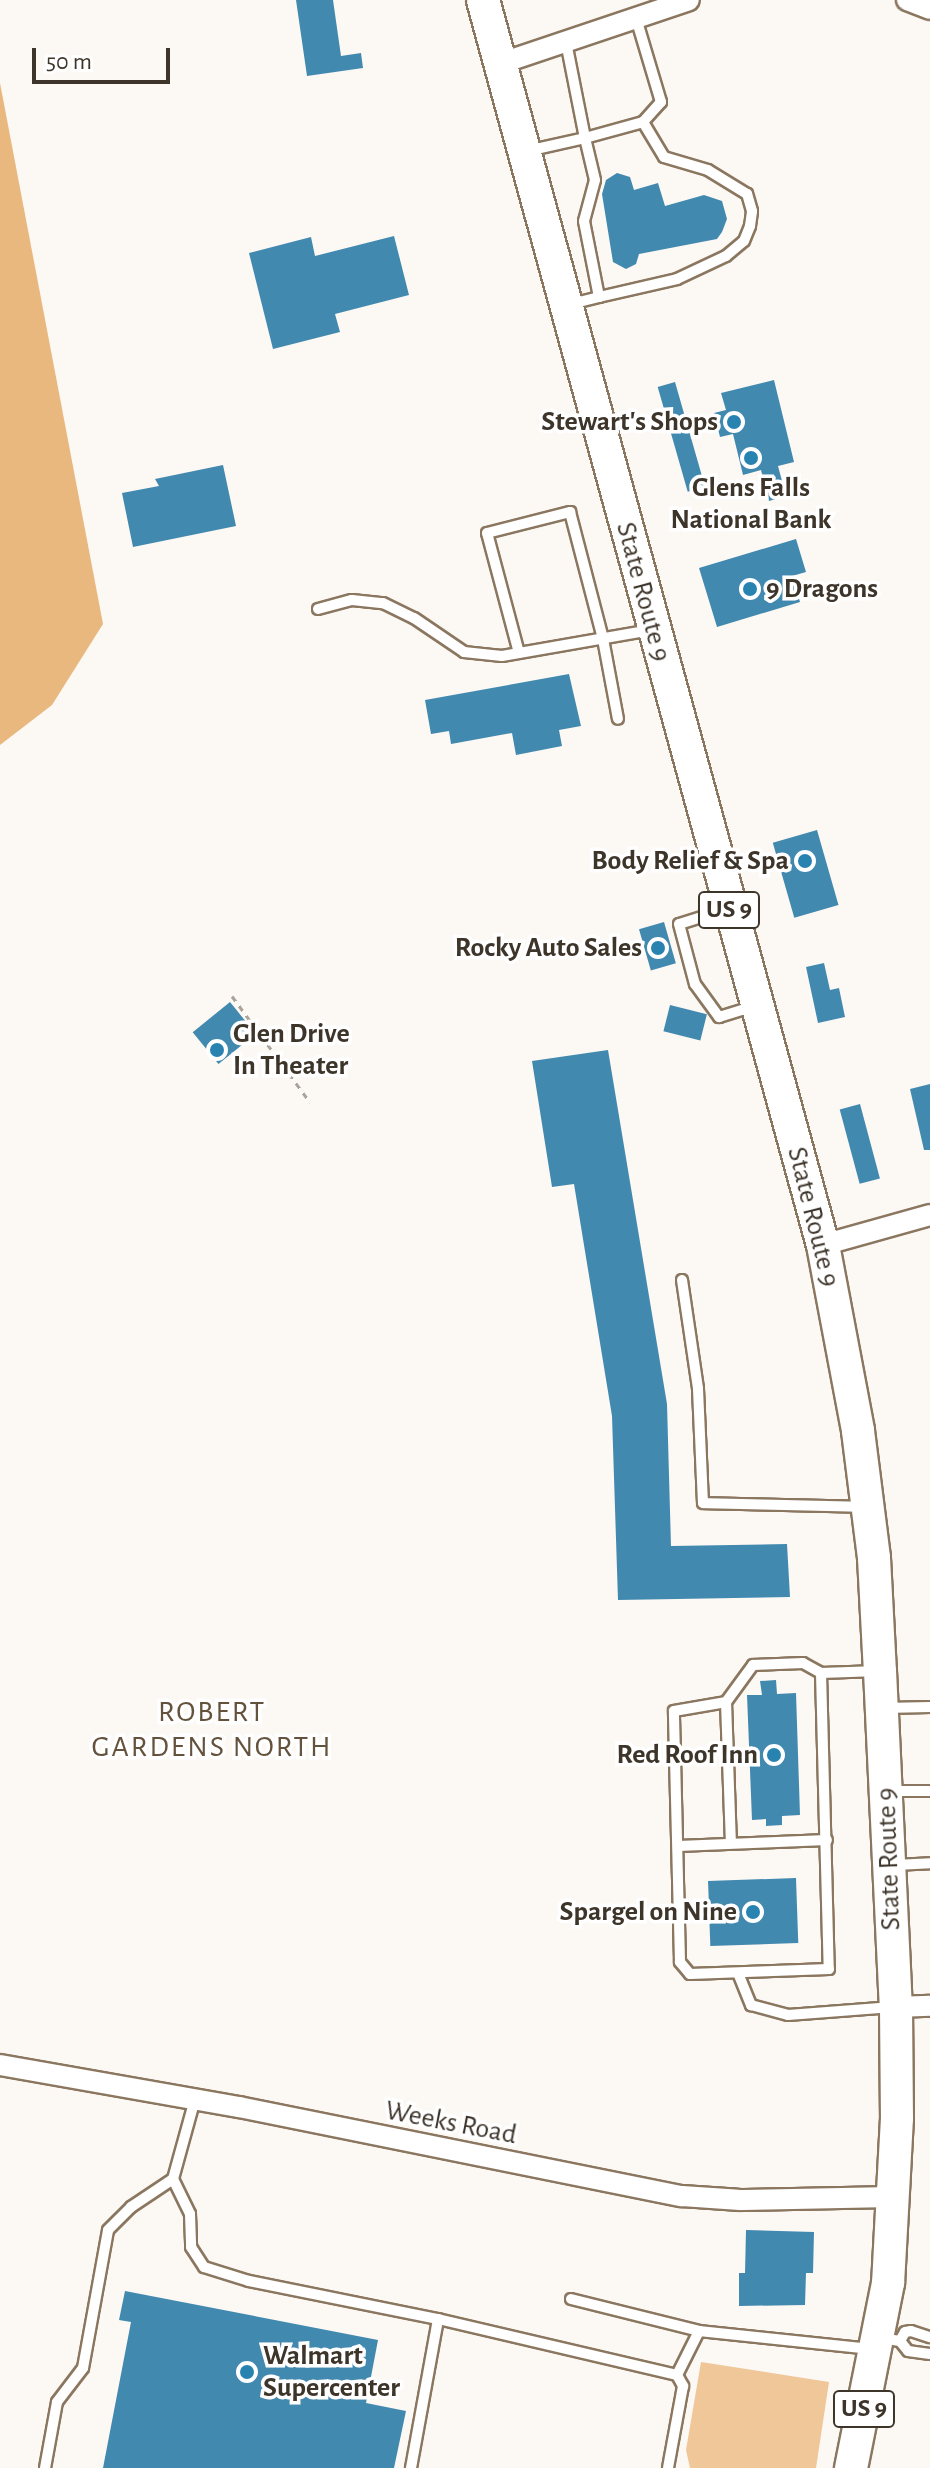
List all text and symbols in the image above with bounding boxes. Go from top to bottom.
scale bar [36,32,174,82]
text: 50 m [46,50,92,74]
place label: Stewart's Shops [541,405,718,439]
marker: Stewart's Shops [725,413,743,431]
marker: Glens Falls National Bank [742,449,760,467]
place label: Glens Falls National Bank [671,471,831,537]
street label: State Route 9 [608,519,678,665]
place label: 9 Dragons [766,572,878,606]
marker: 9 Dragons [741,580,759,598]
place label: Body Relief & Spa [592,844,789,878]
marker: Body Relief & Spa [796,852,814,870]
road number: US 9 [697,888,761,932]
place label: Rocky Auto Sales [455,931,642,965]
marker: Rocky Auto Sales [649,939,667,957]
place label: Glen Drive In Theater [233,1017,350,1083]
marker: Glen Drive In Theater [208,1041,226,1059]
street label: State Route 9 [779,1144,847,1290]
district label: ROBERT GARDENS NORTH [91,1694,333,1764]
place label: Red Roof Inn [617,1738,758,1772]
marker: Red Roof Inn [765,1746,783,1764]
street label: State Route 9 [870,1787,908,1931]
place label: Spargel on Nine [560,1895,737,1929]
marker: Spargel on Nine [744,1903,762,1921]
street label: Weeks Road [383,2094,519,2152]
place label: Walmart Supercenter [263,2339,400,2405]
marker: Walmart Supercenter [238,2363,256,2381]
road number: US 9 [832,2387,896,2431]

